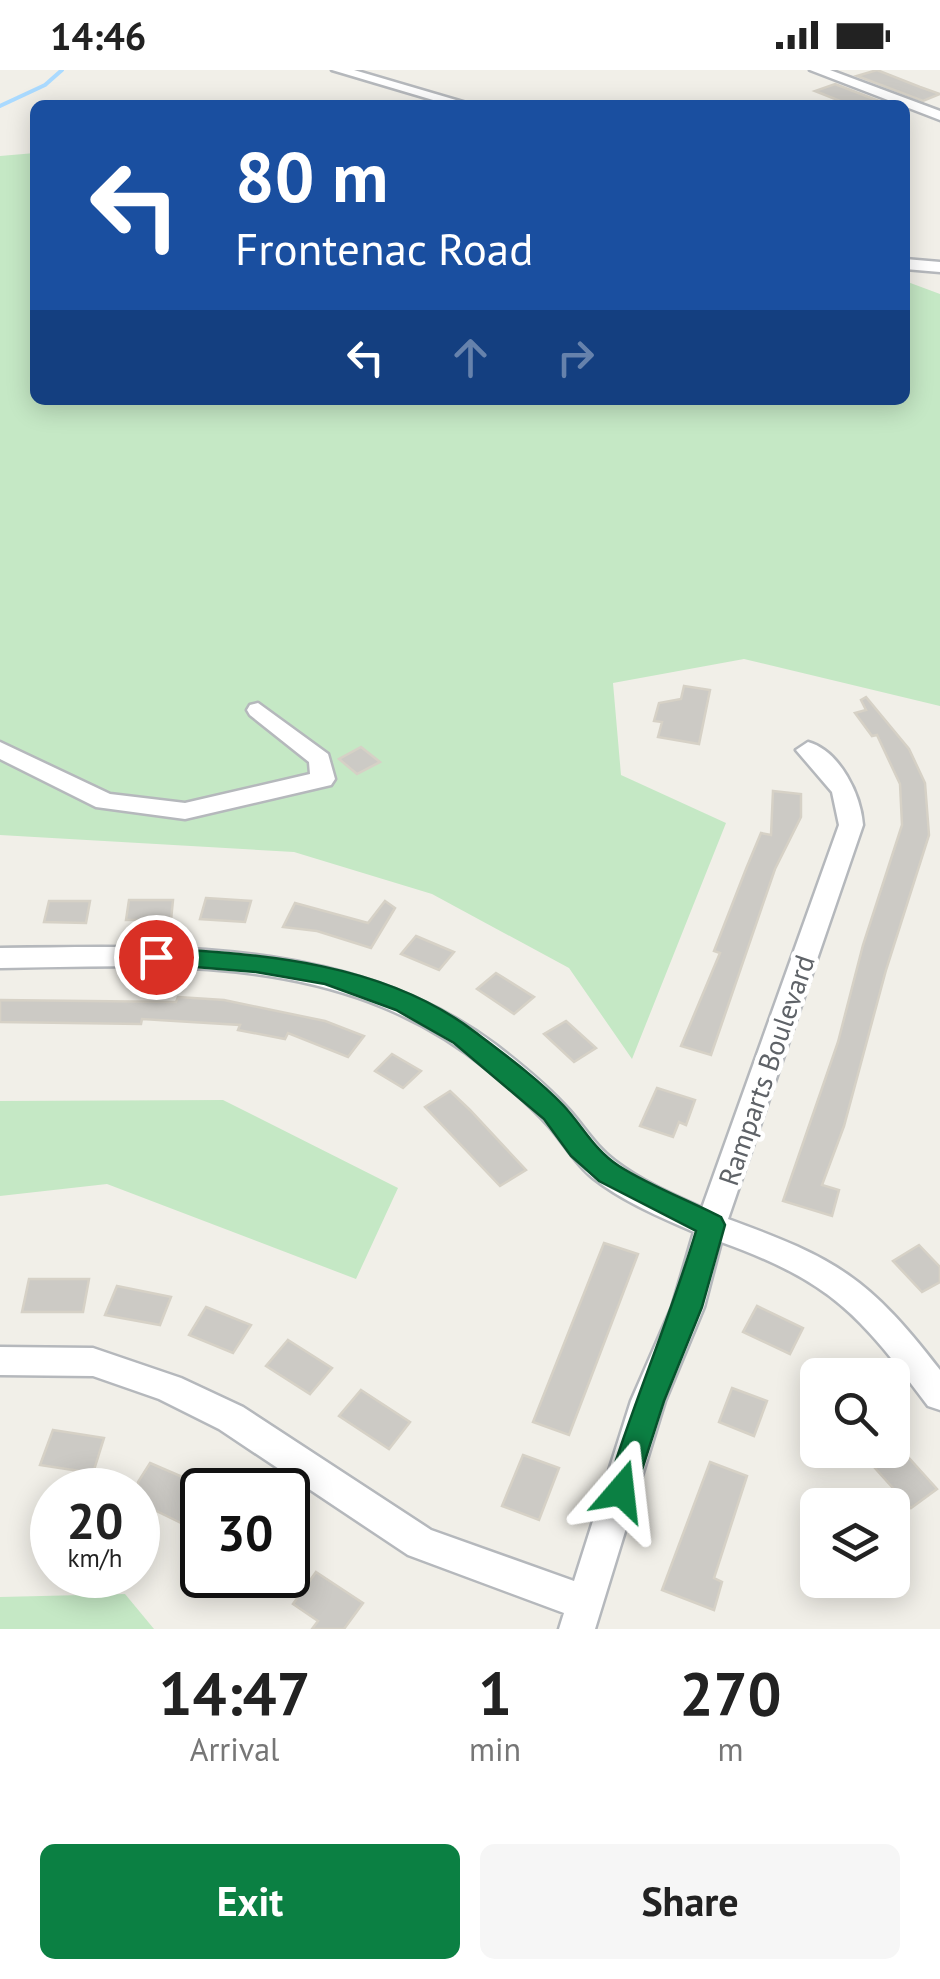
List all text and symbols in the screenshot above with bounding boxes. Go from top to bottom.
text: 14:46 [50,11,146,60]
text: 80 m [235,131,388,221]
icon: left [70,140,200,270]
text: Frontenac Road [235,219,533,277]
icon: left [338,330,393,385]
icon: ahead [443,330,498,385]
icon: right [548,330,603,385]
pin [114,915,199,1000]
icon: arrive [129,930,184,985]
street label: Ramparts Boulevard [709,950,823,1190]
map controls [800,1358,910,1598]
button: search [800,1358,910,1468]
position arrow [569,1439,673,1543]
speed limit sign: 30 [180,1468,310,1598]
text: 20 [67,1488,123,1553]
button: layers [800,1488,910,1598]
text: km/h [68,1542,122,1574]
text: 14:47 [158,1654,311,1732]
text: 1 [478,1654,512,1732]
text: 270 [680,1654,782,1732]
text: Arrival [190,1728,279,1770]
text: min [469,1728,521,1770]
text: m [718,1728,744,1770]
button: Exit [40,1844,460,1959]
button: Share [480,1844,900,1959]

